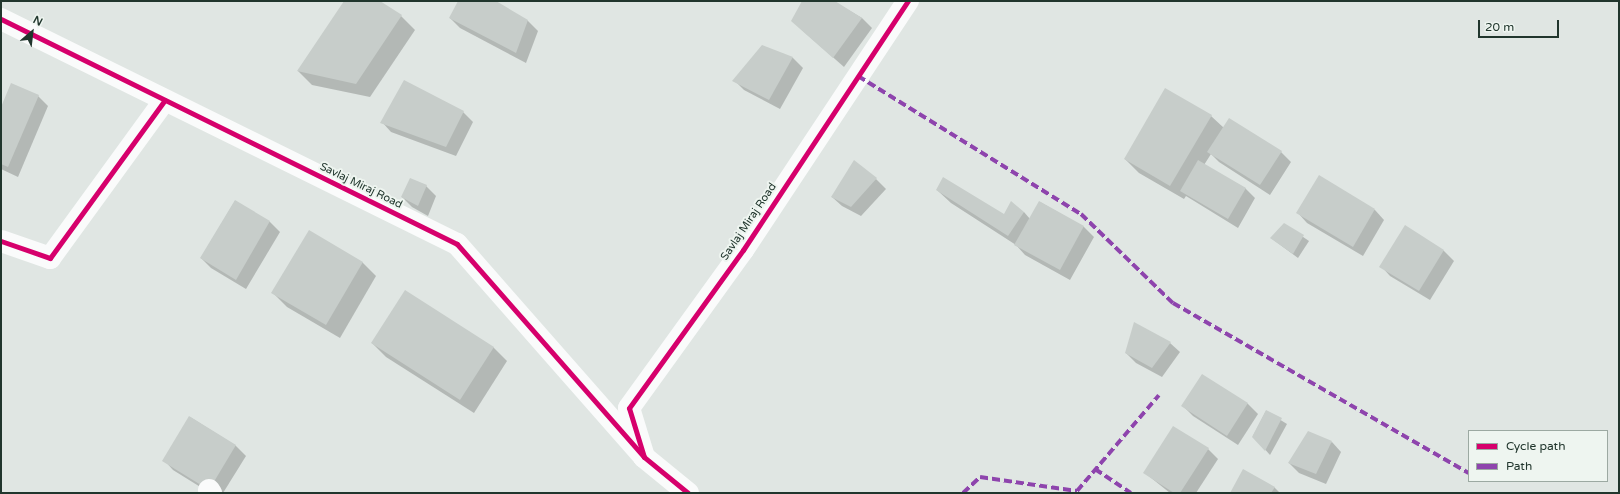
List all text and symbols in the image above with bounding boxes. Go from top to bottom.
north arrow [12,12,52,52]
scale bar [1480,12,1561,38]
text: N [31,13,45,29]
text: 20 m [1485,20,1514,34]
street label: Savlaj Miraj Road [318,160,404,212]
street label: Savlaj Miraj Road [718,181,780,263]
legend [1468,430,1608,482]
text: Cycle path [1506,439,1565,453]
text: Path [1506,459,1532,473]

